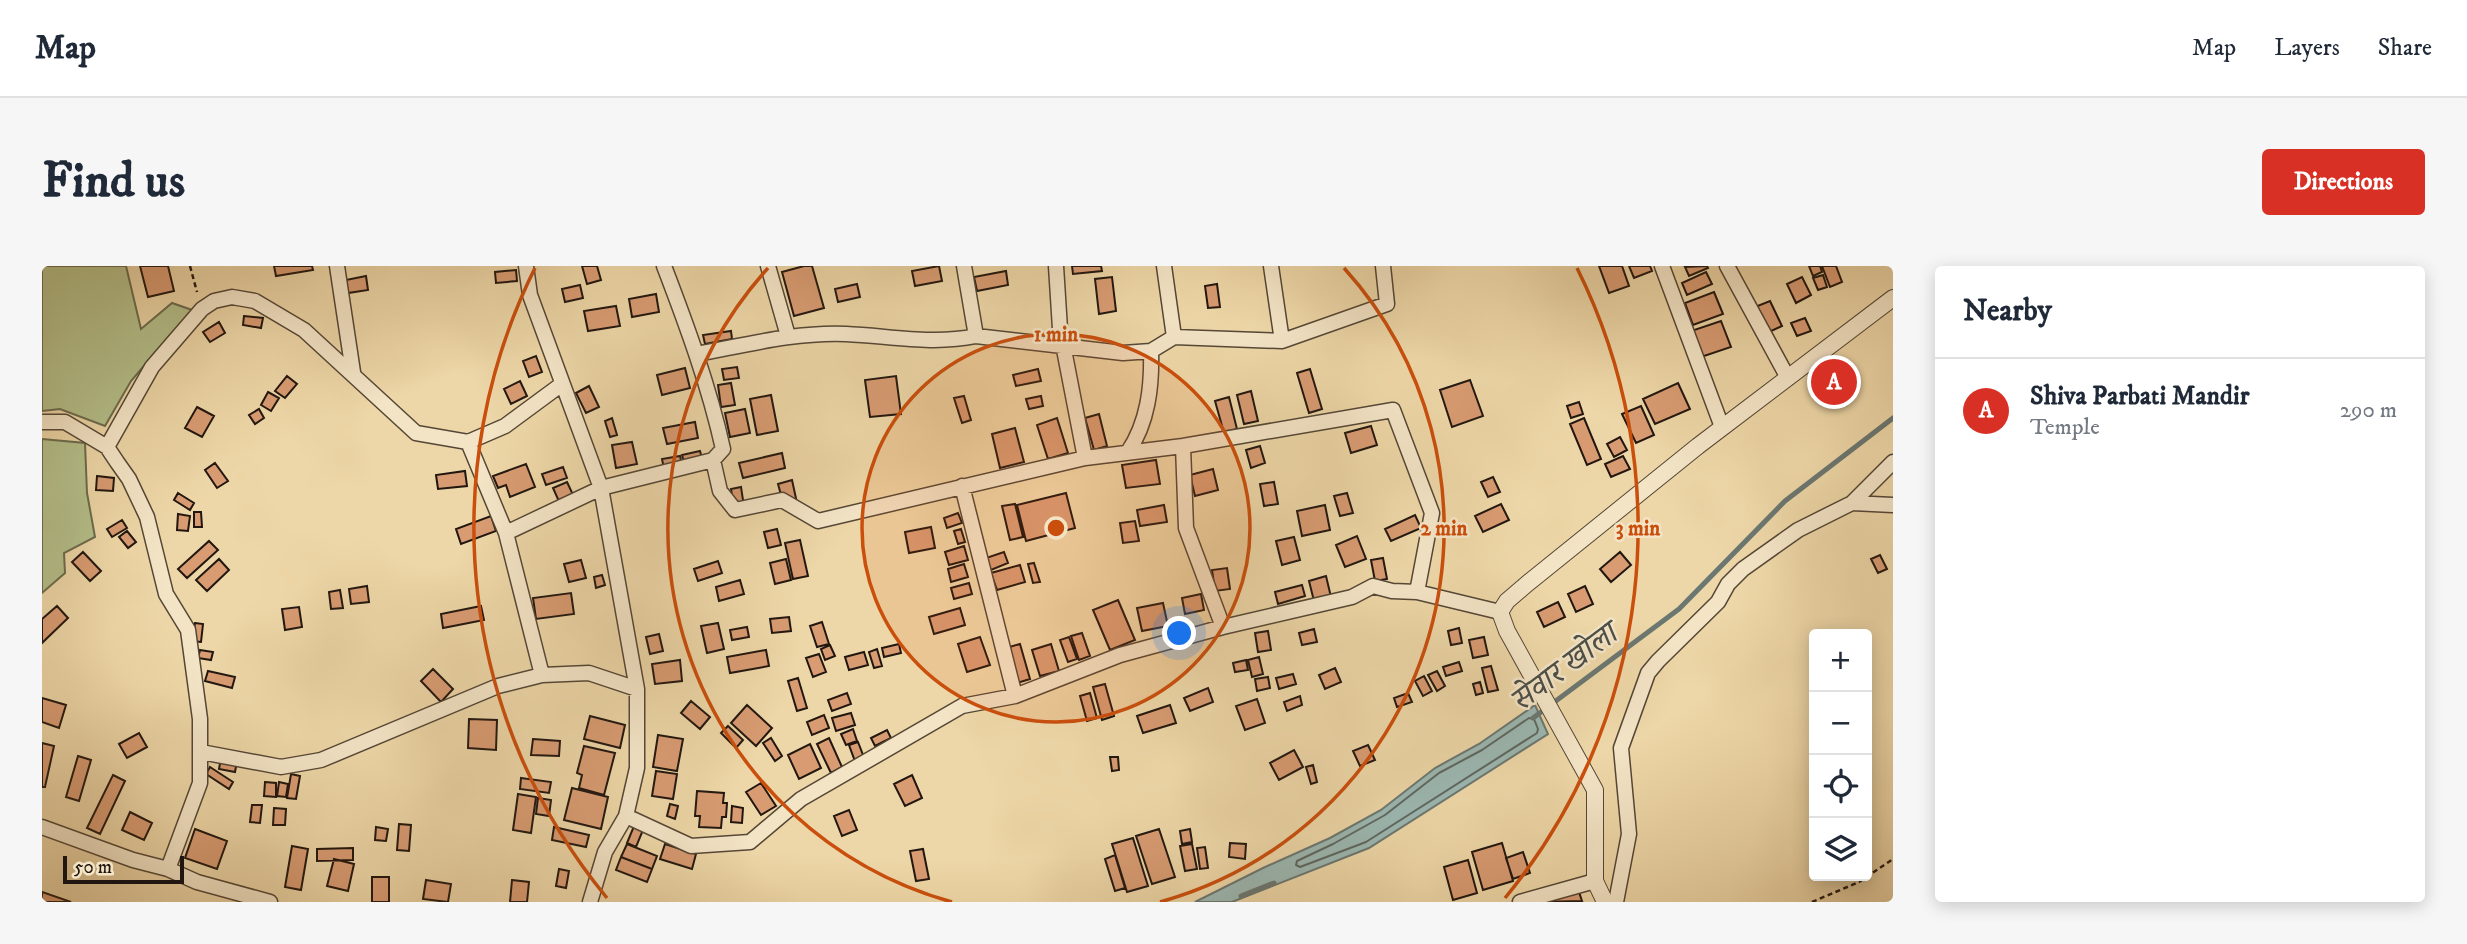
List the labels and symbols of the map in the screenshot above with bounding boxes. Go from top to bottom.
text: 1 min [1034,322,1079,348]
pin: A [1811,356,1857,408]
centre of rings [1044,516,1068,540]
text: 2 min [1421,516,1469,542]
text: 3 min [1616,516,1661,542]
water label: सेवार खोला [1503,612,1631,722]
your location [1162,616,1196,650]
scale bar [63,853,184,885]

